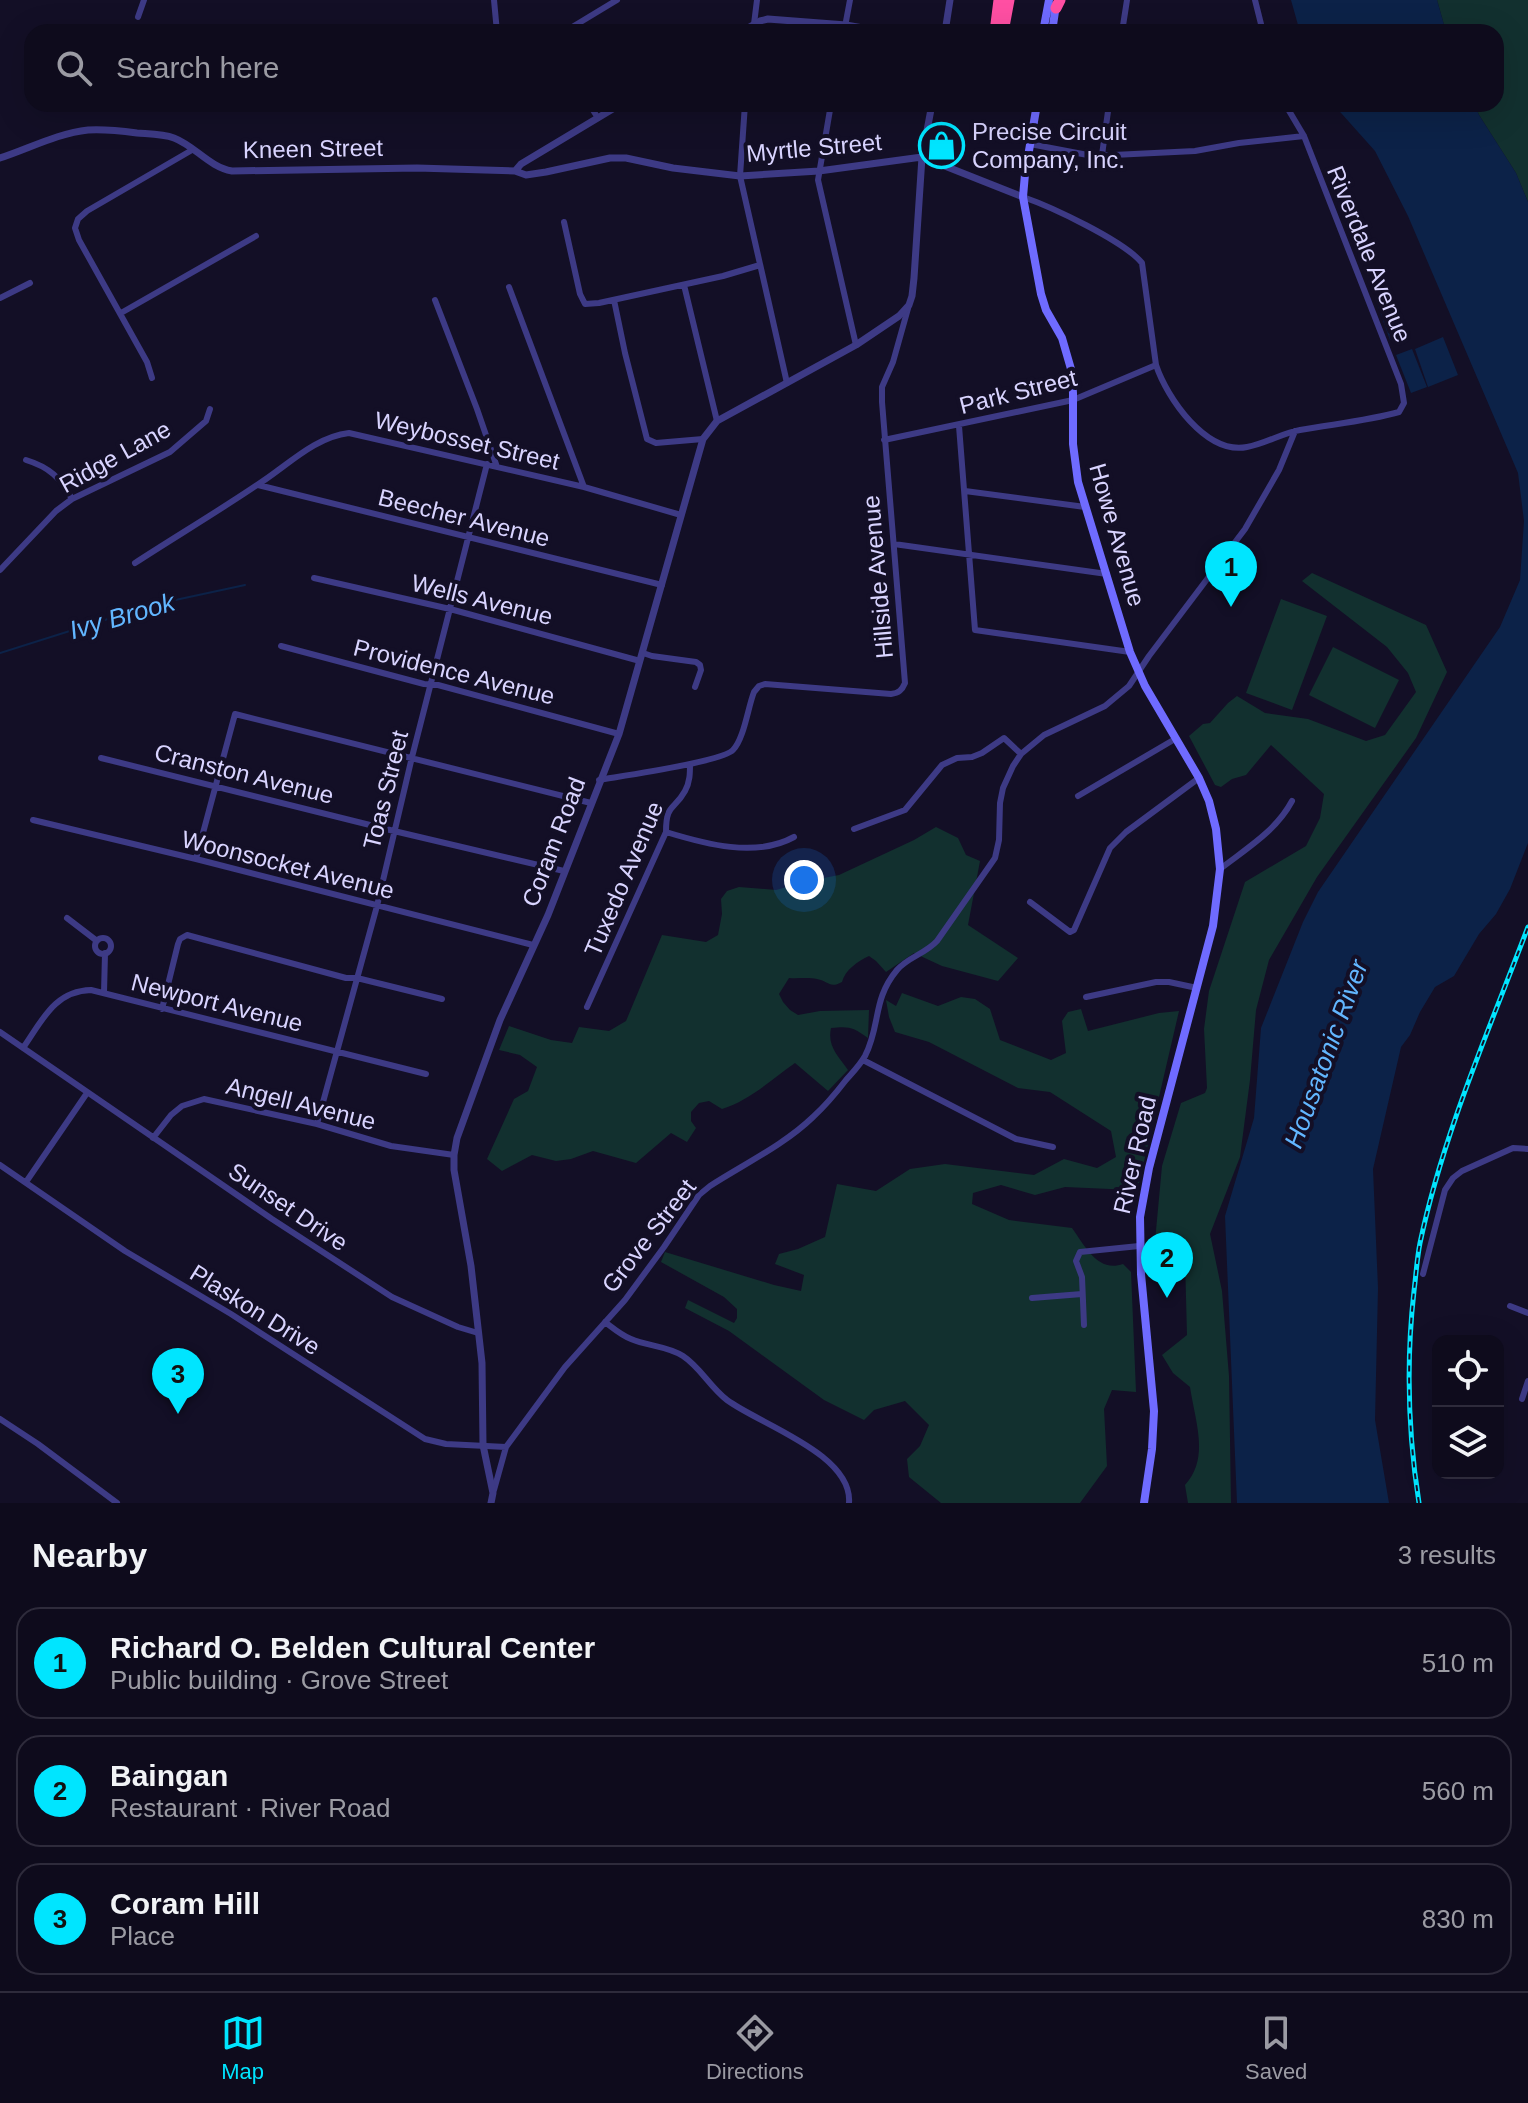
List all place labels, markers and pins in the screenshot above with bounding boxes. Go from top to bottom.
place label: Precise Circuit Company, Inc. [972,118,1127,173]
shop icon: Precise Circuit Company, Inc. [917,122,965,170]
pin: 1 [1205,541,1257,607]
pin: 2 [1141,1232,1193,1298]
pin: 3 [152,1348,204,1414]

